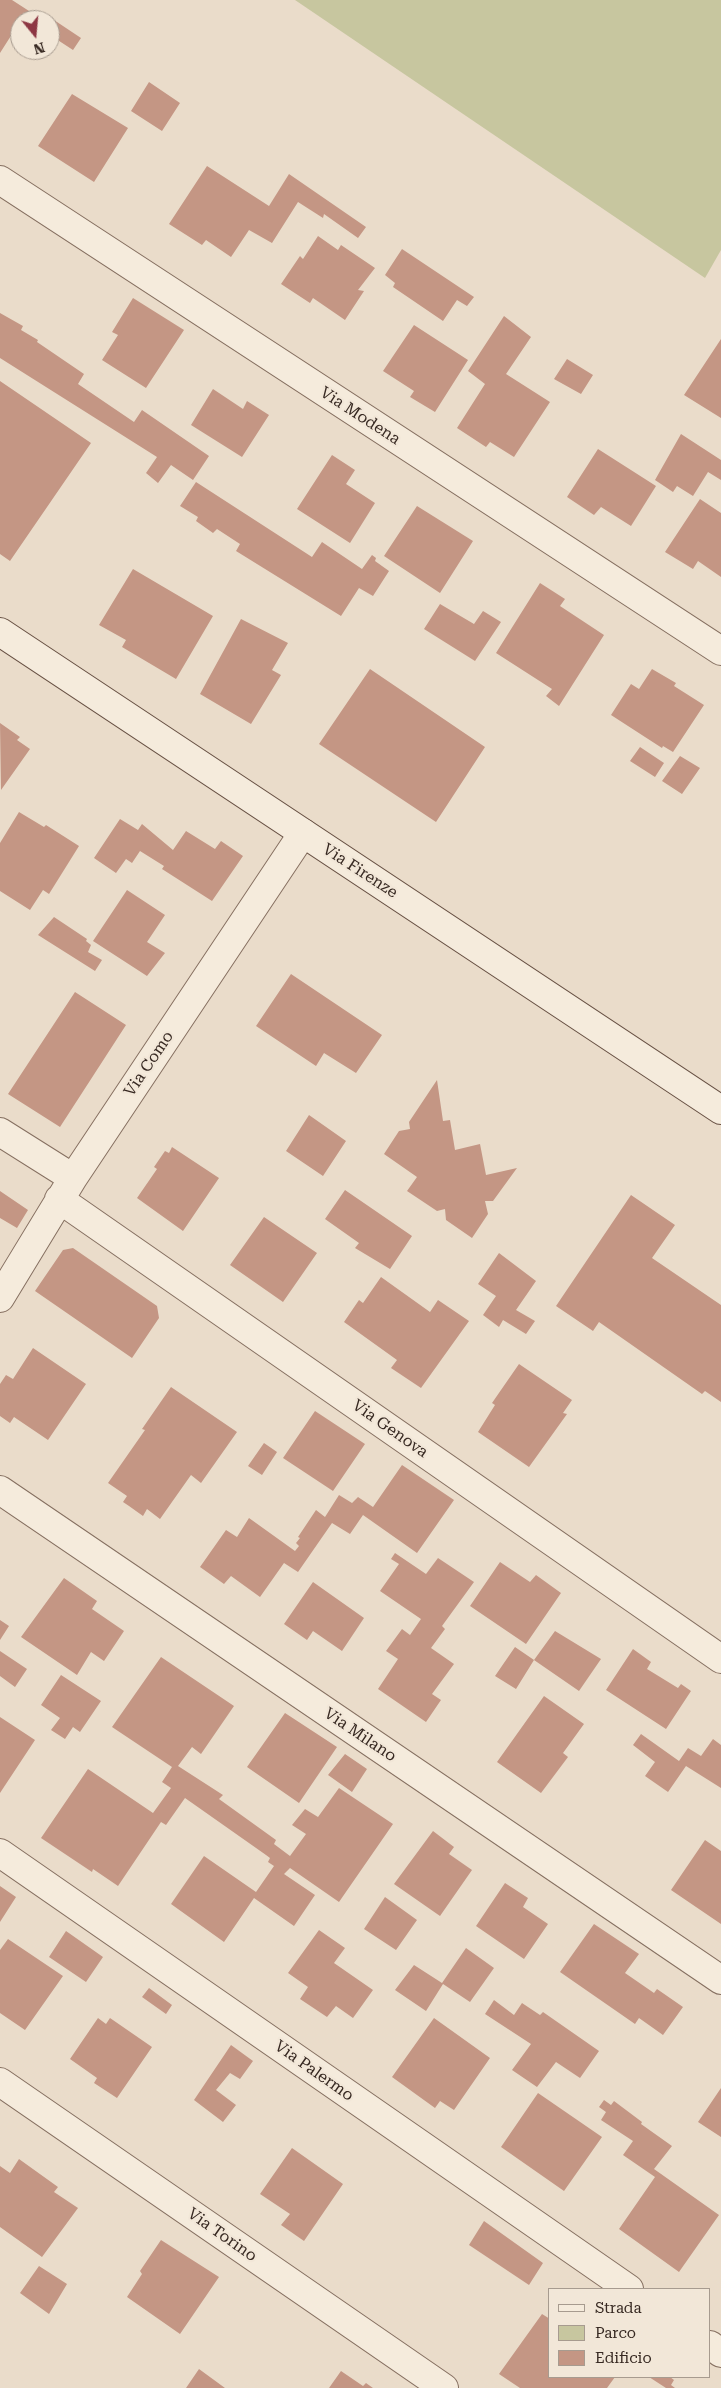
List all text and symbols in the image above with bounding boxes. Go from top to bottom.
north arrow [10,10,60,60]
text: N [32,39,47,58]
street label: Via Modena [316,383,404,449]
street label: Via Firenze [319,840,401,902]
street label: Via Como [120,1028,178,1100]
street label: Via Genova [348,1396,432,1462]
street label: Via Milano [320,1704,400,1766]
street label: Via Palermo [271,2037,357,2105]
street label: Via Torino [184,2204,260,2266]
legend [548,2288,711,2378]
text: Strada [595,2299,642,2317]
text: Parco [595,2324,636,2342]
text: Edificio [595,2349,652,2367]

